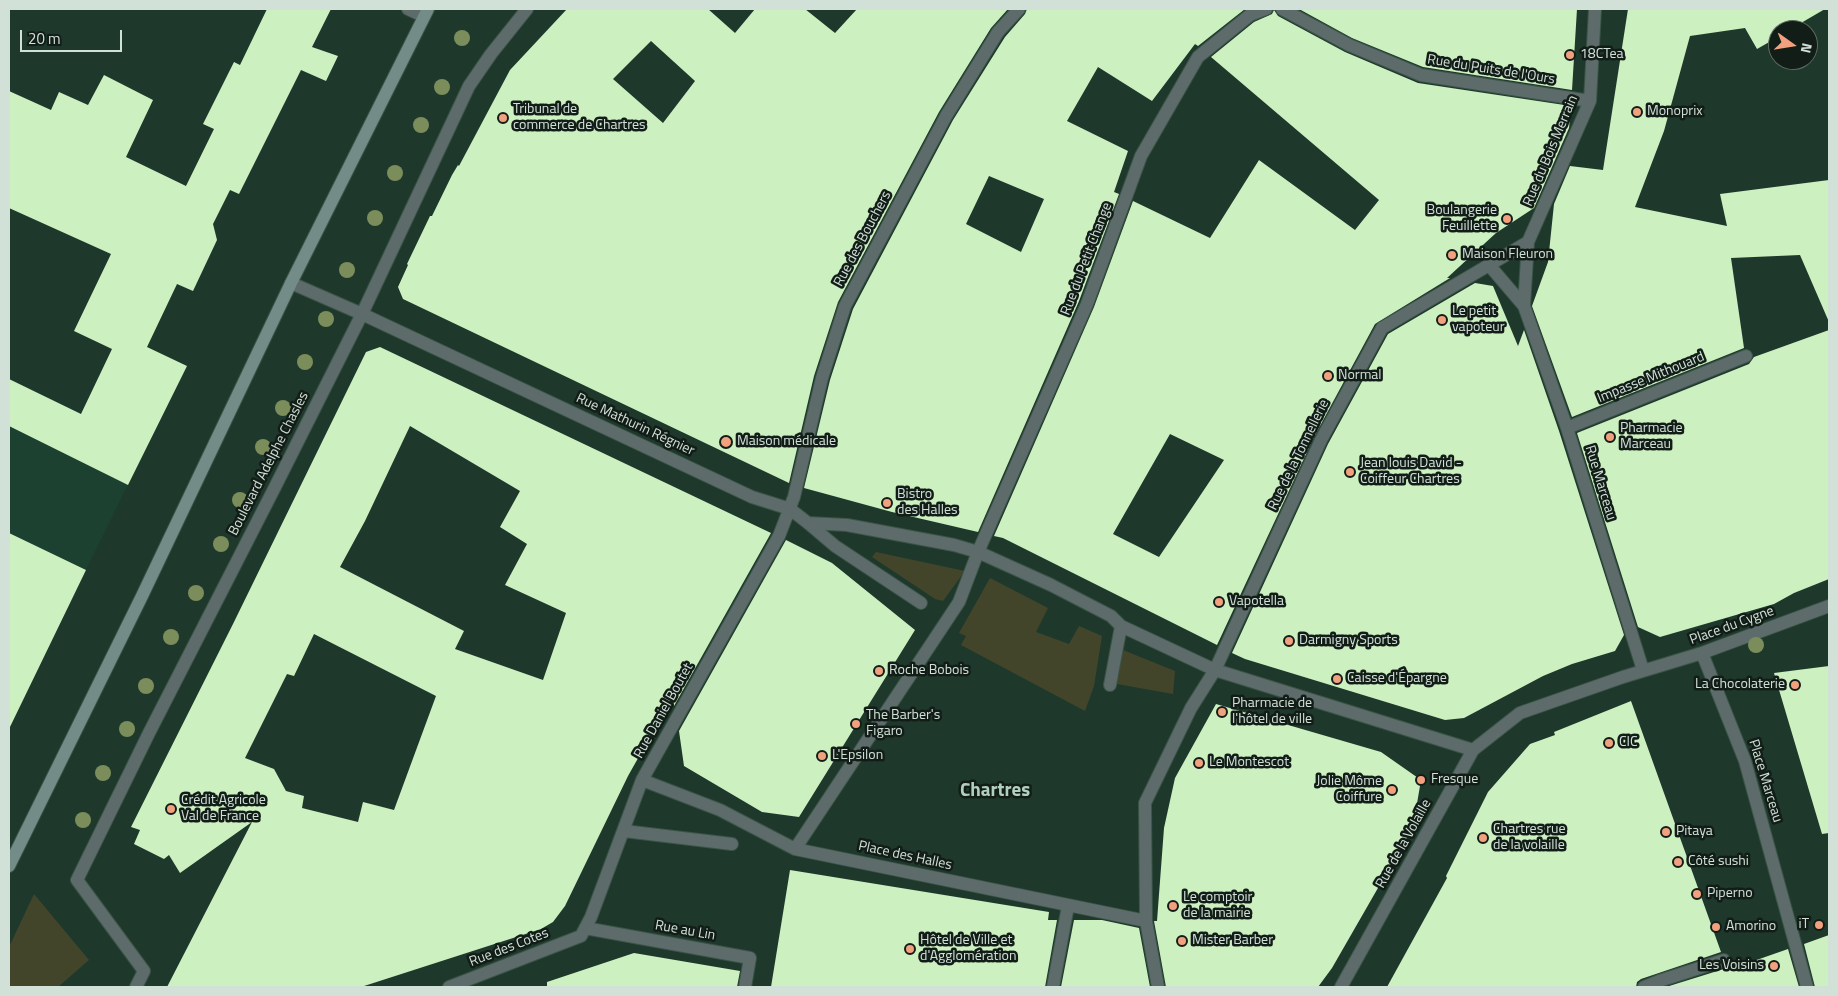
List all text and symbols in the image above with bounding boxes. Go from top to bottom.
scale bar [22,20,125,52]
north arrow [1768,20,1818,70]
text: 20 m [28,27,61,50]
text: N [1796,41,1818,55]
place label: 18CTea [1580,47,1623,63]
marker: 18CTea [1564,49,1576,61]
street label: Rue du Puits de l'Ours [1426,52,1556,88]
street label: Rue du Bois Merrain [1520,93,1582,209]
place label: Tribunal de commerce de Chartres [513,102,646,134]
place label: Monoprix [1647,104,1703,120]
marker: Monoprix [1631,106,1643,118]
marker: Tribunal de commerce de Chartres [497,112,509,124]
street label: Rue des Bouchers [831,188,895,290]
street label: Rue du Petit Change [1058,200,1116,318]
place label: Boulangerie Feuillette [1427,203,1497,236]
marker: Boulangerie Feuillette [1501,213,1513,225]
place label: Maison Fleuron [1462,247,1553,263]
marker: Maison Fleuron [1446,249,1458,261]
place label: Le petit vapoteur [1452,304,1505,336]
marker: Le petit vapoteur [1436,314,1448,326]
street label: Impasse Mithouard [1595,349,1707,407]
place label: Normal [1338,368,1382,384]
marker: Normal [1322,370,1334,382]
street label: Boulevard Adelphe Chasles [225,389,313,539]
street label: Rue Mathurin Régnier [573,390,697,460]
street label: Rue de la Tonnellerie [1265,397,1333,513]
place label: Pharmacie Marceau [1620,421,1683,454]
marker: Pharmacie Marceau [1604,431,1616,443]
place label: Maison médicale [737,434,836,450]
marker: Maison médicale [719,435,733,449]
street label: Rue Marceau [1581,444,1619,522]
place label: Jean louis David - Coiffeur Chartres [1360,456,1462,488]
marker: Jean louis David - Coiffeur Chartres [1344,466,1356,478]
place label: Bistro des Halles [897,487,958,520]
marker: Bistro des Halles [881,497,893,509]
place label: Vapotella [1229,594,1284,610]
marker: Vapotella [1213,596,1225,608]
street label: Place du Cygne [1688,603,1776,649]
place label: Darmigny Sports [1299,633,1398,649]
marker: Darmigny Sports [1283,635,1295,647]
street label: Rue Daniel Boutet [631,660,697,762]
place label: Roche Bobois [889,663,969,679]
marker: Roche Bobois [873,665,885,677]
place label: Caisse d'Épargne [1347,671,1447,687]
marker: Caisse d'Épargne [1331,673,1343,685]
place label: La Chocolaterie [1695,677,1785,693]
marker: La Chocolaterie [1789,679,1801,691]
place label: Pharmacie de l'hôtel de ville [1232,696,1312,729]
marker: Pharmacie de l'hôtel de ville [1216,706,1228,718]
place label: The Barber's Figaro [866,708,940,740]
marker: The Barber's Figaro [850,718,862,730]
place label: CIC [1619,735,1638,751]
marker: CIC [1603,737,1615,749]
street label: Place Marceau [1744,738,1786,824]
place label: L'Epsilon [832,748,883,764]
marker: L'Epsilon [816,750,828,762]
place label: Le Montescot [1209,755,1289,771]
marker: Le Montescot [1193,757,1205,769]
place label: Fresque [1431,772,1478,788]
place label: Jolie Môme Coiffure [1316,774,1382,806]
marker: Fresque [1415,774,1427,786]
district label: Chartres [960,780,1030,802]
marker: Jolie Môme Coiffure [1386,784,1398,796]
place label: Crédit Agricole Val de France [181,793,266,826]
street label: Rue de la Volaille [1373,797,1435,891]
marker: Crédit Agricole Val de France [165,803,177,815]
place label: Chartres rue de la volaille [1493,822,1566,854]
place label: Pitaya [1676,824,1713,840]
marker: Pitaya [1660,826,1672,838]
marker: Chartres rue de la volaille [1477,832,1489,844]
street label: Place des Halles [857,838,953,874]
place label: Côté sushi [1688,854,1749,870]
marker: Côté sushi [1672,856,1684,868]
place label: Piperno [1707,886,1753,902]
marker: Piperno [1691,888,1703,900]
place label: Le comptoir de la mairie [1183,890,1252,922]
marker: Le comptoir de la mairie [1167,900,1179,912]
street label: Rue au Lin [654,917,716,945]
place label: iT [1799,917,1809,933]
place label: Amorino [1726,919,1776,935]
marker: iT [1813,919,1825,931]
marker: Amorino [1710,921,1722,933]
street label: Rue des Cotes [467,925,551,971]
place label: Hôtel de Ville et d'Agglomération [920,933,1016,966]
place label: Mister Barber [1192,933,1273,949]
marker: Mister Barber [1176,935,1188,947]
marker: Hôtel de Ville et d'Agglomération [904,943,916,955]
place label: Les Voisins [1699,958,1764,974]
marker: Les Voisins [1768,960,1780,972]

